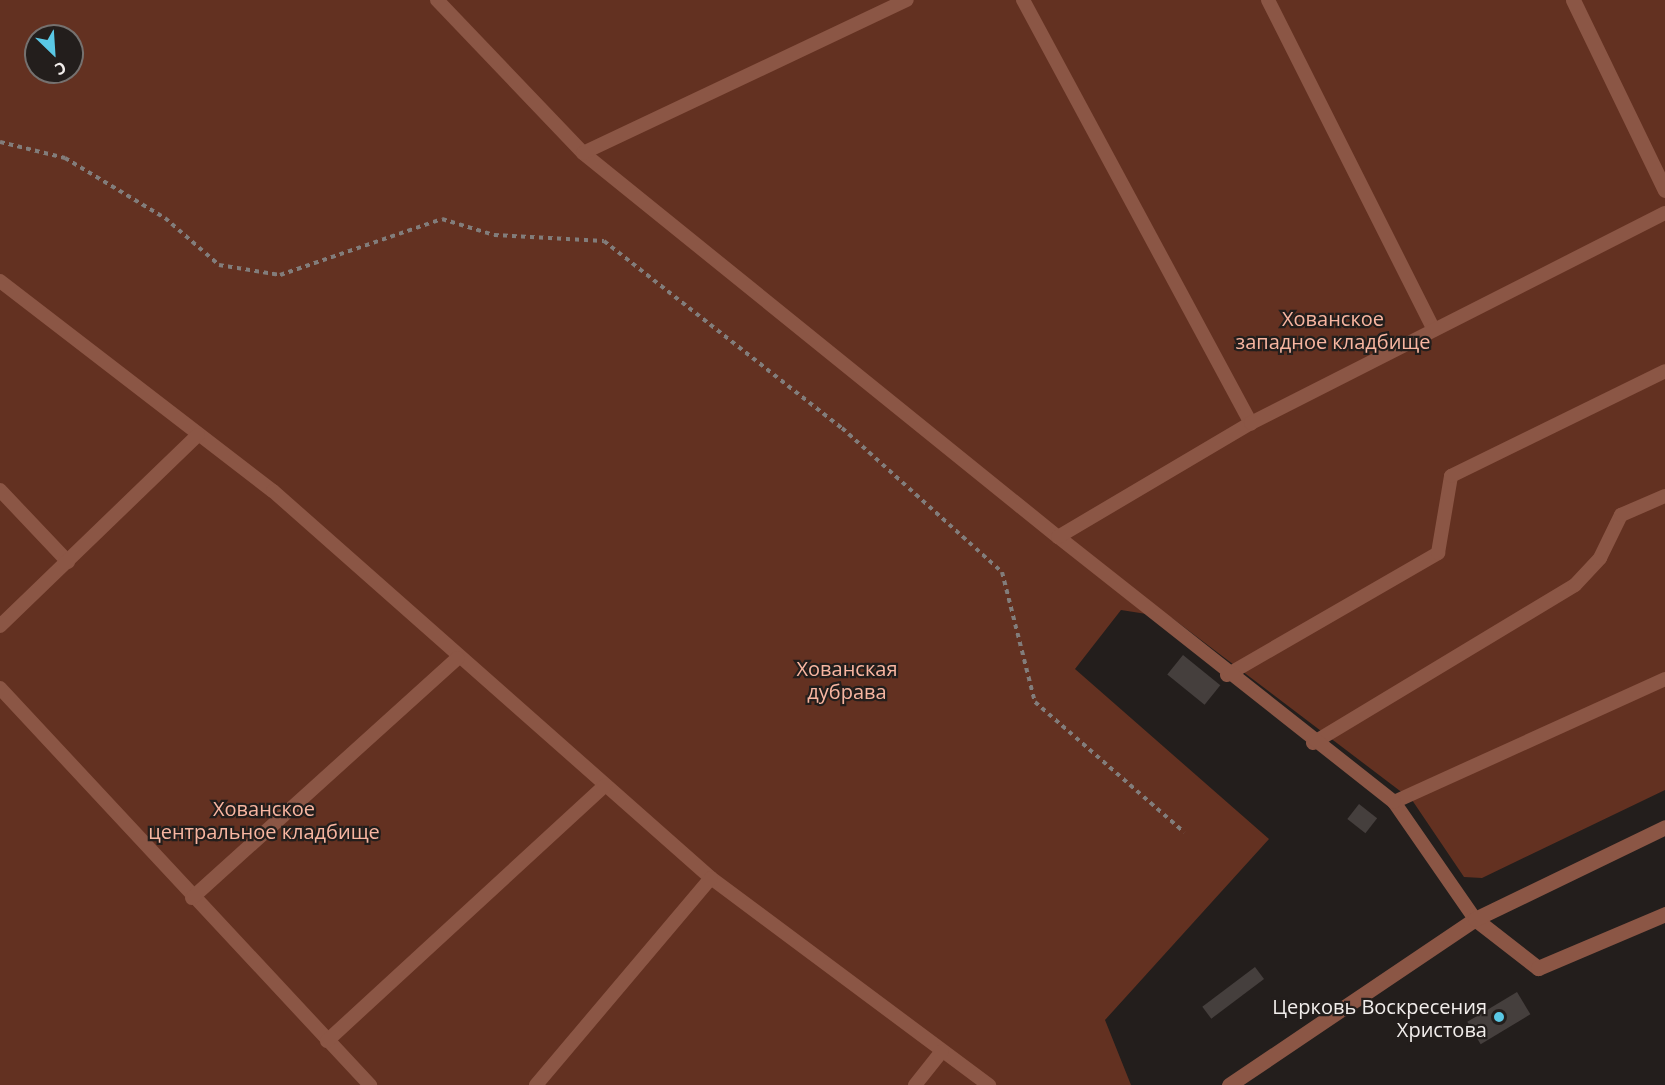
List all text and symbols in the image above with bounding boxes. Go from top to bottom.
north arrow [24,24,84,84]
text: С [51,56,70,81]
park label: Хованское западное кладбище [1235,307,1431,354]
park label: Хованская дубрава [797,657,897,704]
park label: Хованское центральное кладбище [148,797,380,844]
place label: Церковь Воскресения Христова [1272,994,1487,1041]
marker: Церковь Воскресения Христова [1492,1010,1506,1024]

